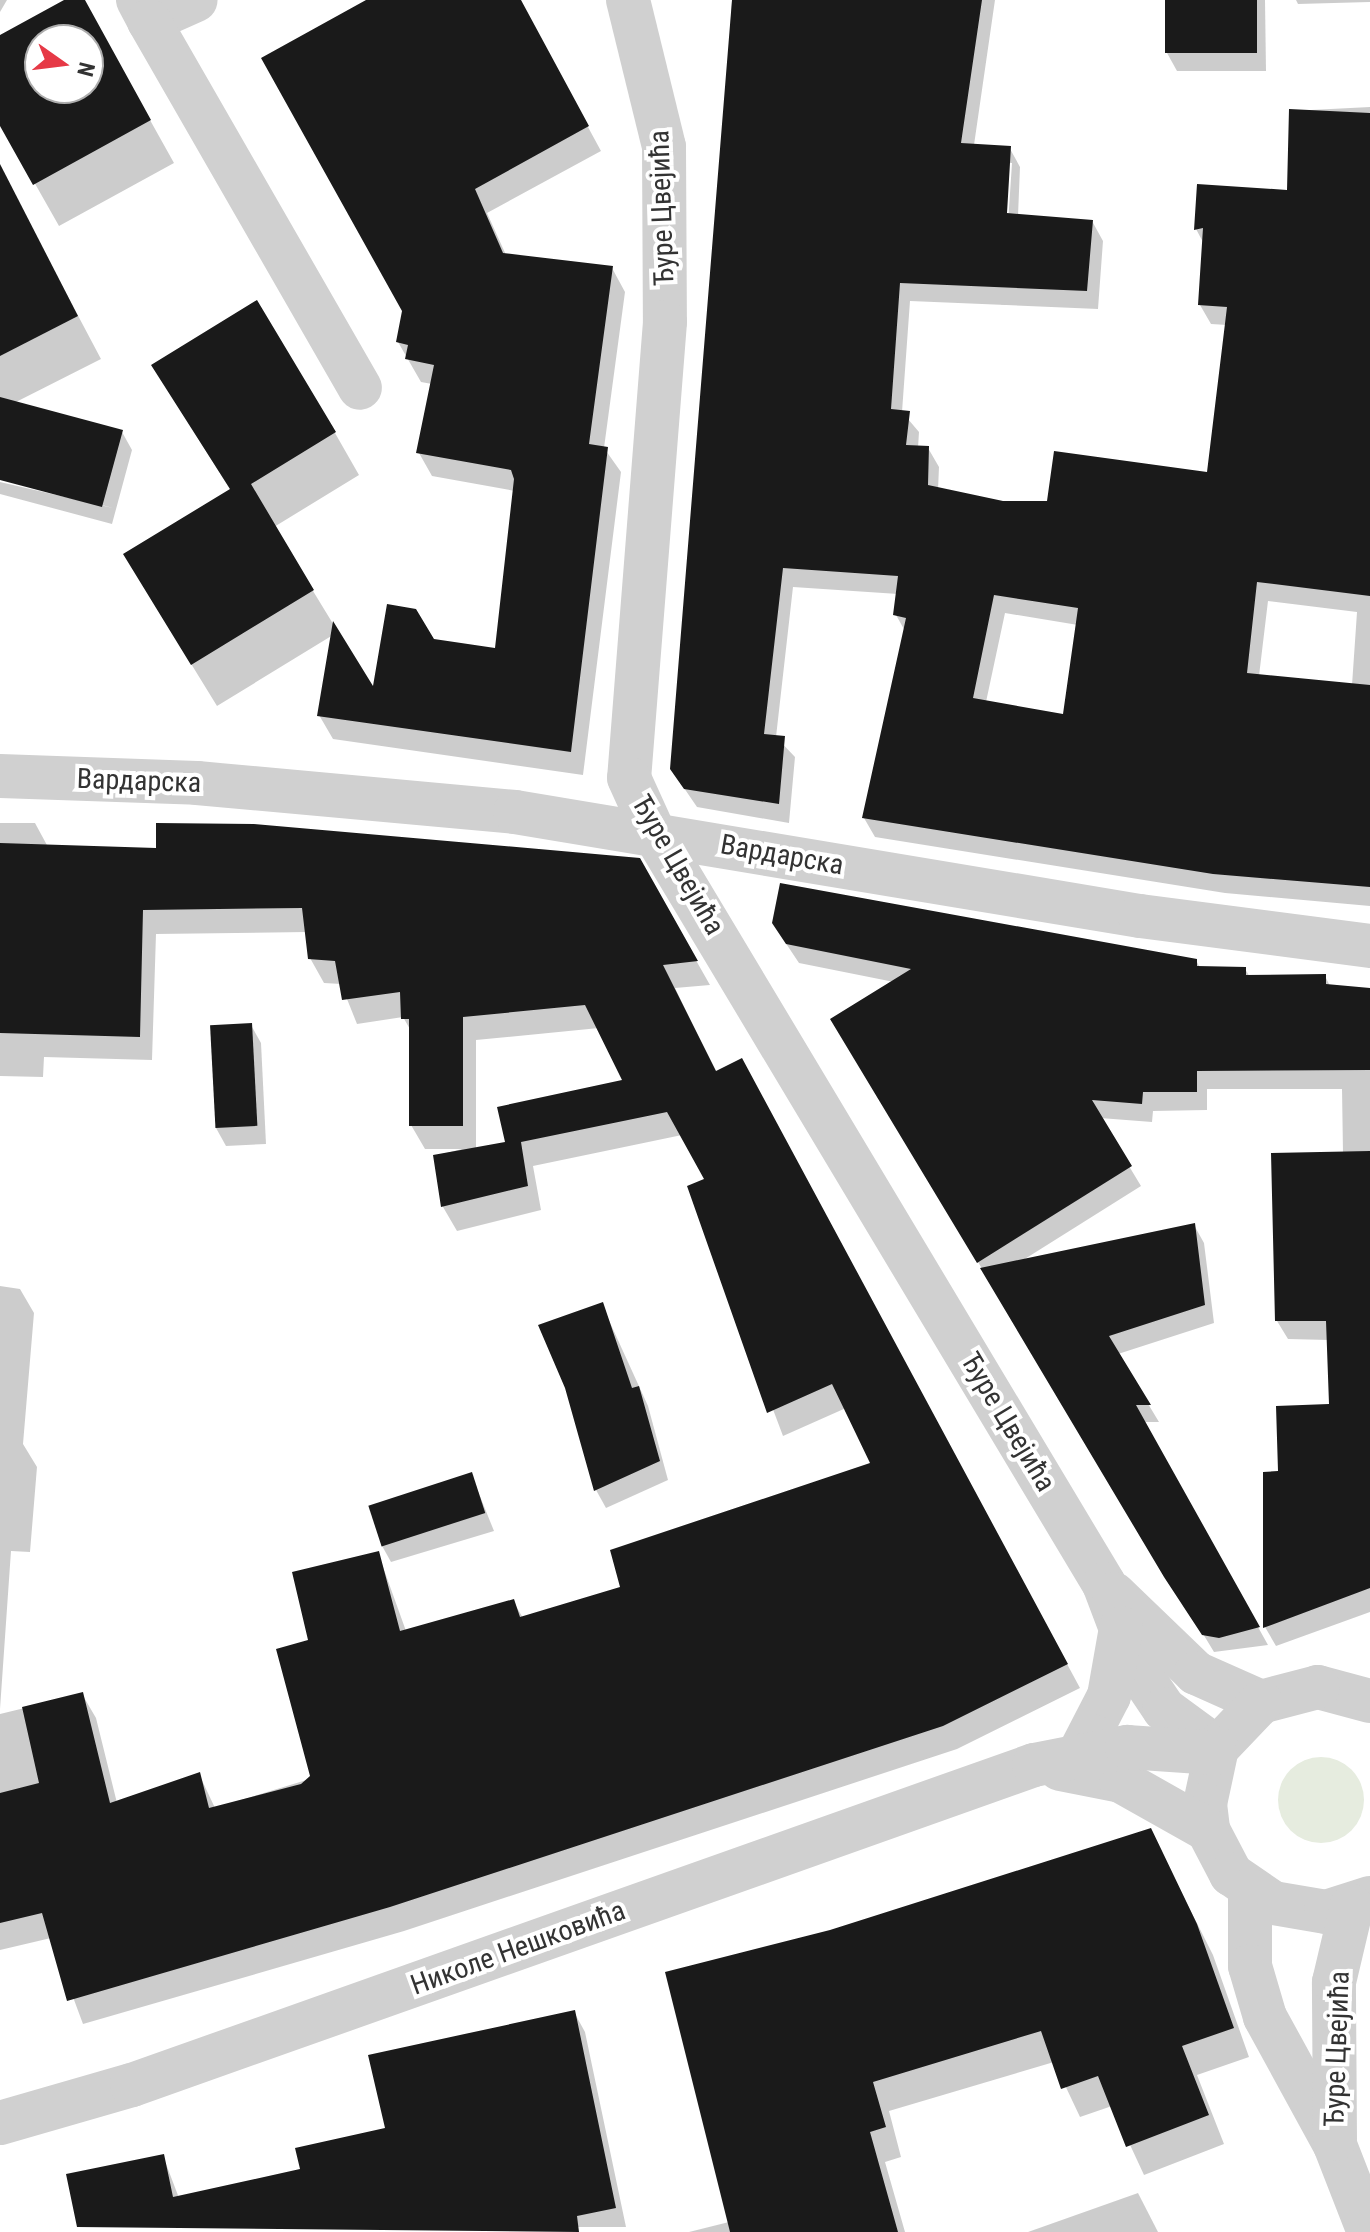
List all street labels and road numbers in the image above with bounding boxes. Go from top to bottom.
street label: Ђуре Цвејића [642,129,682,287]
street label: Вардарска [76,762,202,800]
street label: Ђуре Цвејића [624,789,732,941]
street label: Вардарска [718,828,846,882]
street label: Ђуре Цвејића [953,1347,1063,1497]
street label: Николе Нешковића [406,1894,630,2002]
street label: Ђуре Цвејића [1317,1970,1357,2128]

